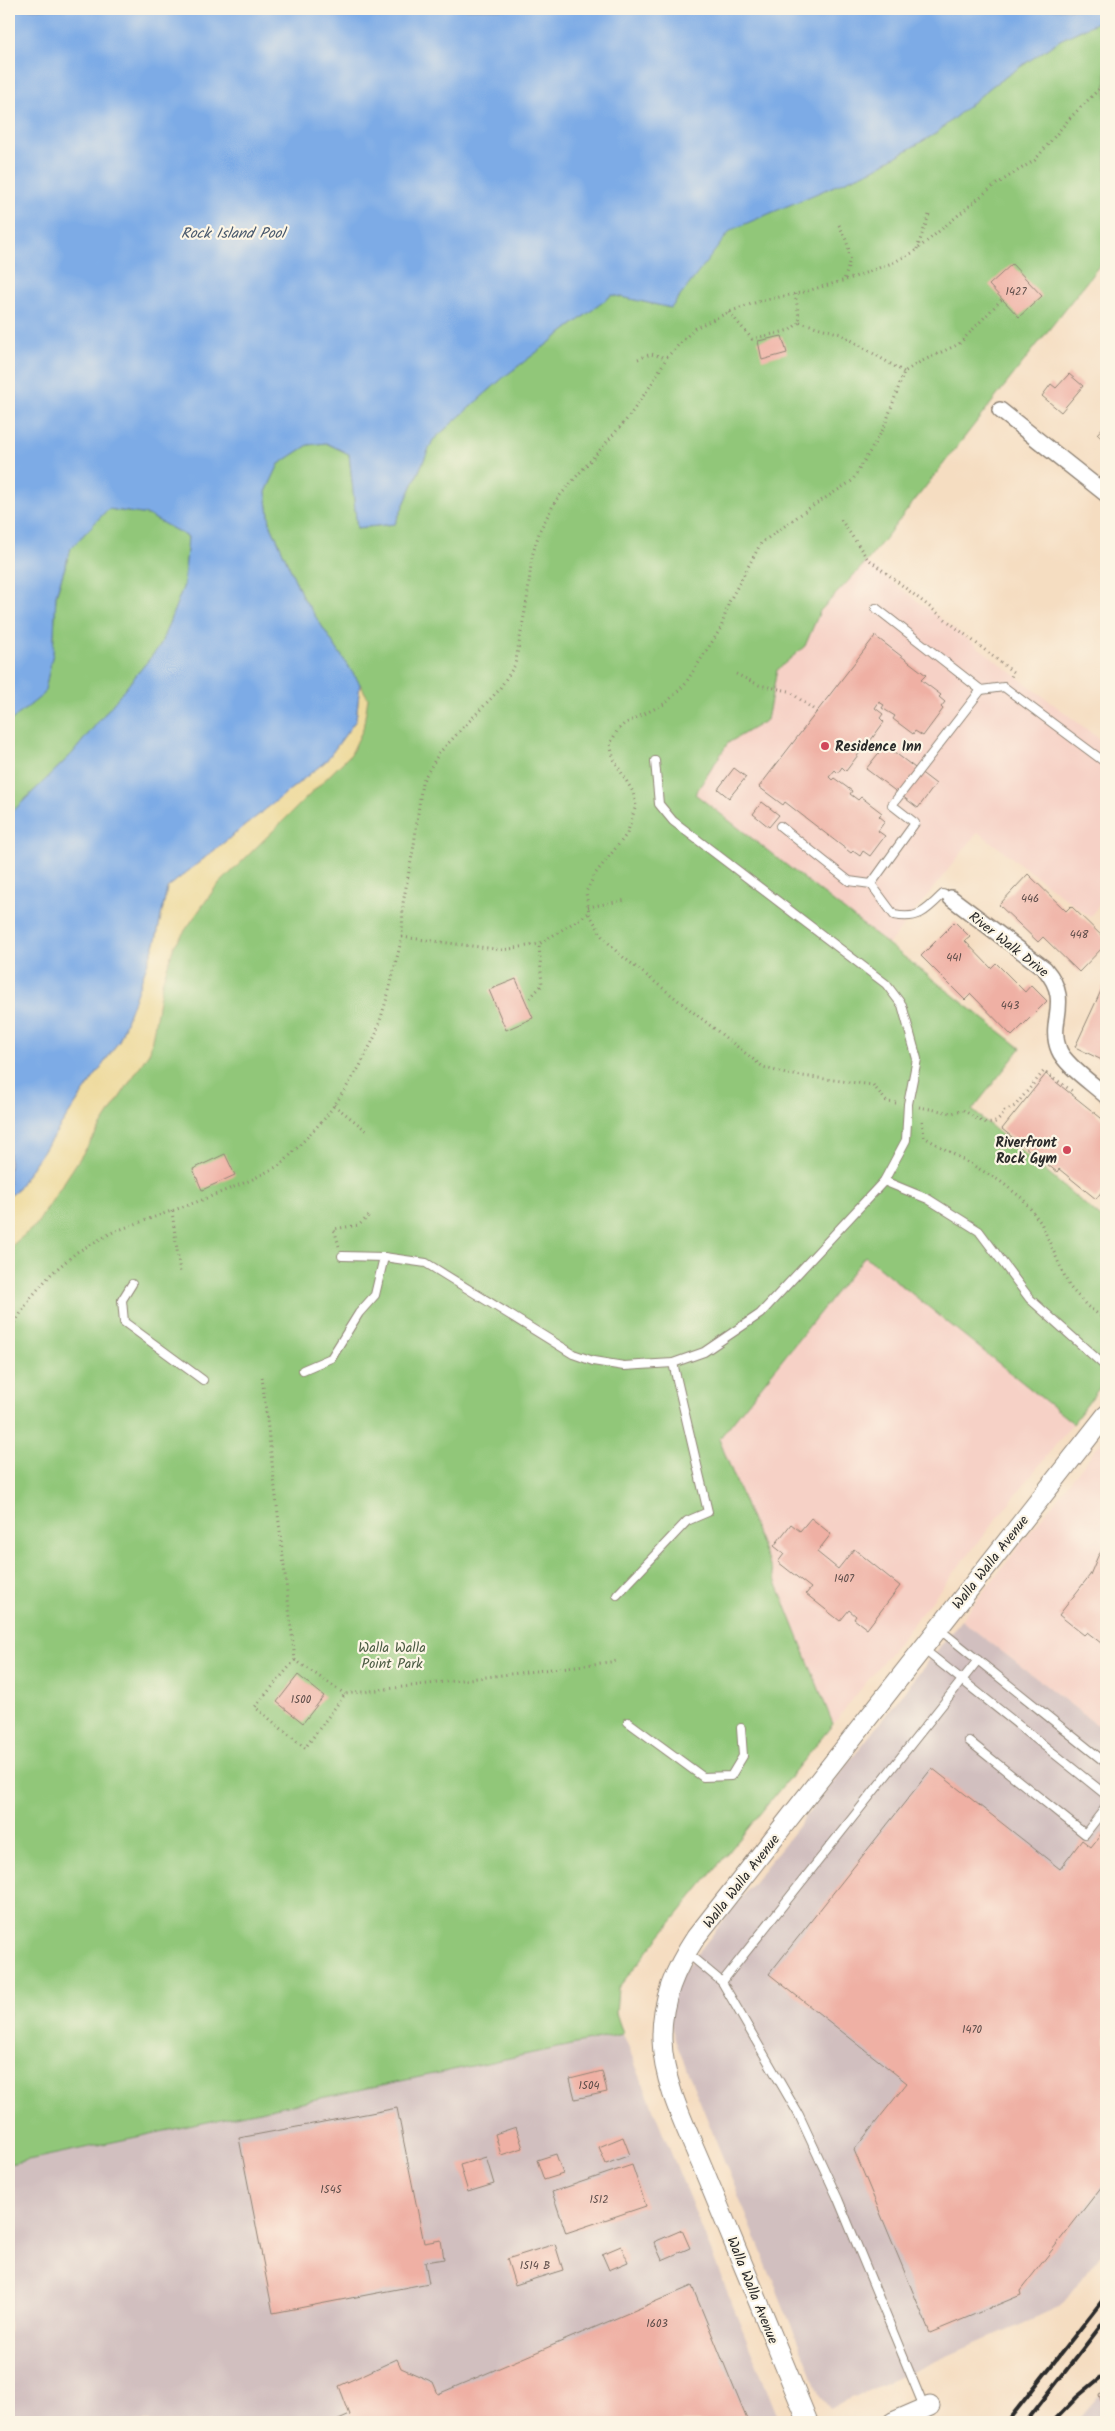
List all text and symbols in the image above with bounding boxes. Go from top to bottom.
water label: Rock Island Pool [181,222,288,246]
house number: 1427 [1006,283,1027,301]
place label: Residence Inn [835,736,922,758]
marker: Residence Inn [819,740,831,752]
house number: 446 [1021,890,1039,908]
street label: River Walk Drive [964,906,1054,984]
house number: 448 [1070,926,1089,944]
house number: 441 [946,949,962,967]
house number: 443 [1001,997,1019,1015]
place label: Riverfront Rock Gym [996,1132,1058,1170]
marker: Riverfront Rock Gym [1061,1144,1073,1156]
street label: Walla Walla Avenue [947,1510,1035,1614]
house number: 1407 [834,1570,855,1588]
park label: Walla Walla Point Park [358,1637,426,1675]
house number: 1500 [291,1691,312,1709]
street label: Walla Walla Avenue [698,1829,786,1933]
house number: 1470 [962,2021,983,2039]
house number: 1504 [579,2077,599,2095]
house number: 1545 [320,2181,343,2199]
house number: 1512 [589,2191,609,2209]
street label: Walla Walla Avenue [720,2233,784,2348]
house number: 1514 B [520,2257,550,2275]
house number: 1603 [646,2315,668,2333]

